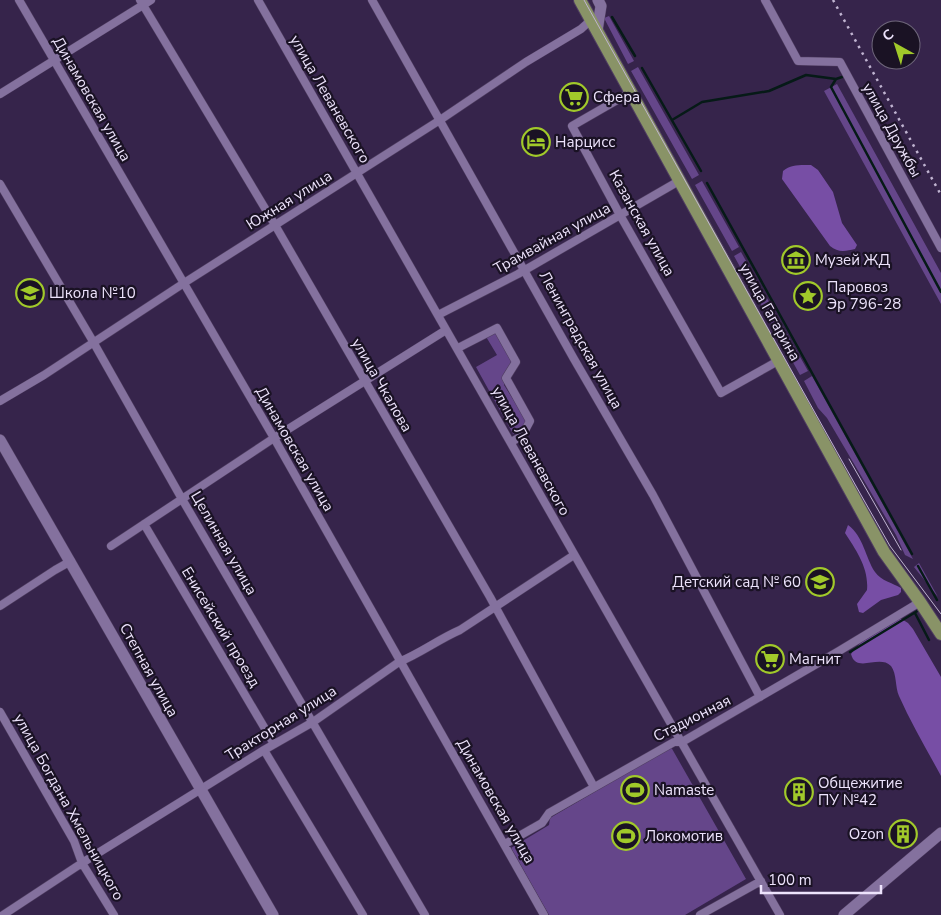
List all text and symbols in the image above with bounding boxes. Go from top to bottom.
north arrow [871,20,921,70]
text: С [878,25,898,46]
street label: улица Леваневского [285,31,375,167]
street label: Динамовская улица [48,33,136,165]
street label: улица Дружбы [858,79,926,181]
supermarket icon: Сфера [559,82,589,112]
place label: Сфера [593,87,640,107]
hotel icon: Нарцисс [521,127,551,157]
place label: Нарцисс [555,132,615,152]
street label: Южная улица [242,166,336,234]
street label: Казанская улица [604,166,680,280]
street label: Трамвайная улица [490,198,614,278]
museum icon: Музей ЖД [781,245,811,275]
place label: Музей ЖД [815,250,890,270]
street label: улица Гагарина [735,259,805,365]
street label: Ленинградская улица [535,267,627,413]
place label: Паровоз Эр 796-28 [827,277,901,314]
school or university icon: Школа №10 [15,278,45,308]
place icon: Паровоз Эр 796-28 [793,281,823,311]
place label: Школа №10 [49,283,136,303]
street label: улица Чкалова [347,334,417,436]
street label: Динамовская улица [251,383,339,515]
street label: улица Леваневского [487,383,575,519]
street label: Целинная улица [186,487,262,599]
street label: Енисейский проезд [177,563,265,691]
school or university icon: Детский сад № 60 [805,567,835,597]
place label: Детский сад № 60 [672,572,801,592]
street label: Степная улица [115,620,183,720]
supermarket icon: Магнит [755,644,785,674]
place label: Магнит [789,649,841,669]
street label: Тракторная улица [222,681,340,765]
street label: Стадионная [650,690,734,746]
street label: улица Богдана Хмельницкого [9,710,129,904]
street label: Динамовская улица [452,735,540,867]
place label: Общежитие ПУ №42 [818,773,903,810]
sports icon: Namaste [620,775,650,805]
building icon: Общежитие ПУ №42 [784,777,814,807]
place label: Namaste [654,780,714,800]
building icon: Ozon [888,819,918,849]
sports icon: Локомотив [611,821,641,851]
place label: Ozon [849,824,884,844]
place label: Локомотив [645,826,723,846]
scale bar [761,862,881,894]
text: 100 m [768,870,812,890]

